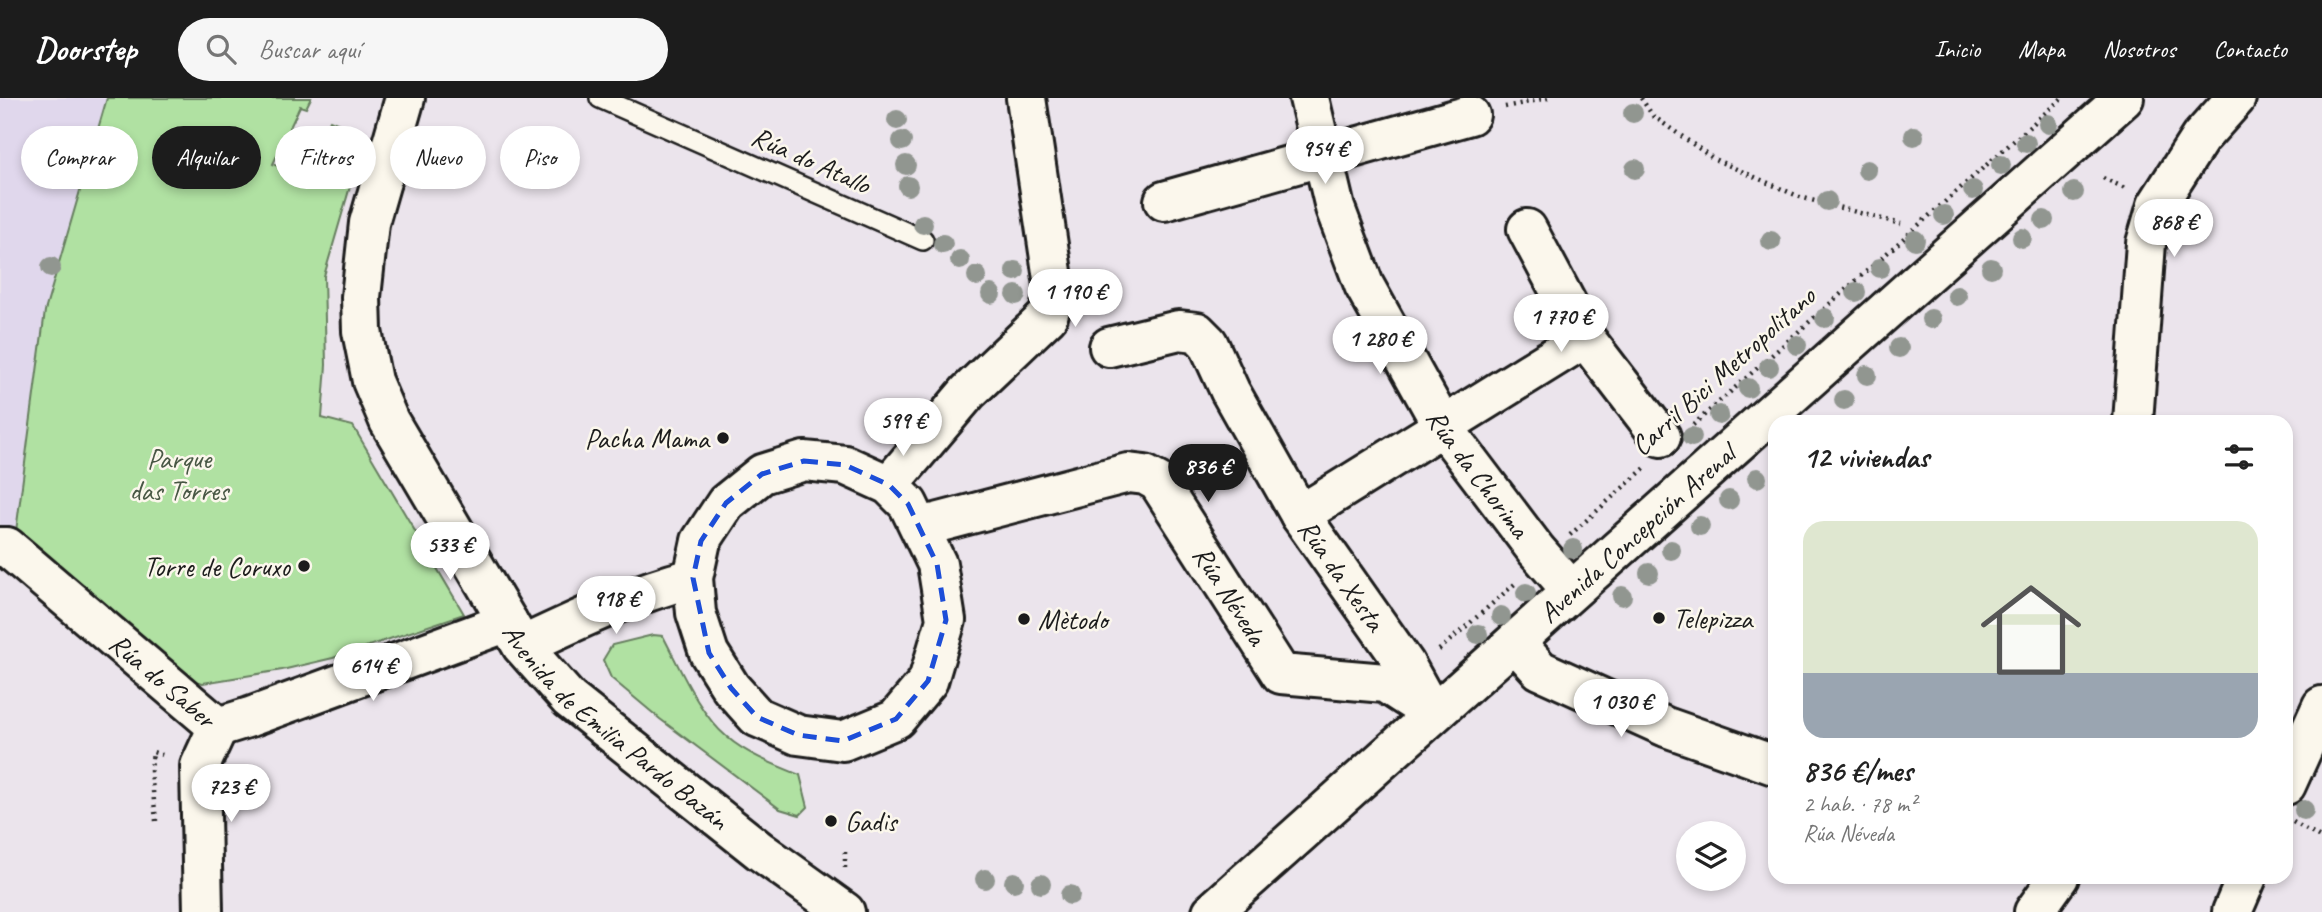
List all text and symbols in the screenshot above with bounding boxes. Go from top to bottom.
search box [178,18,668,81]
text: Doorstep [35,28,136,70]
icon: search [202,30,240,68]
text: Buscar aquí [258,33,360,66]
text: Inicio [1934,34,1980,64]
text: Mapa [2018,34,2065,64]
text: Nosotros [2103,34,2175,64]
text: Contacto [2213,34,2287,64]
street label: Rúa do Atallo [746,118,878,203]
chip: Comprar [21,126,138,189]
chip: Alquilar [152,126,261,189]
chip: Filtros [275,126,376,189]
chip: Nuevo [390,126,486,189]
chip: Piso [500,126,580,189]
pin: 954 € [1276,126,1374,186]
text: 954 € [1302,134,1348,163]
pin: 868 € [2125,200,2223,259]
text: 868 € [2150,207,2198,236]
pin: 1 190 € [1010,270,1140,329]
text: 1 190 € [1044,277,1106,306]
street label: Carril Bici Metropolitano [1624,278,1824,463]
pin: 1 770 € [1496,294,1626,354]
text: 1 770 € [1530,302,1592,331]
pin: 1 280 € [1315,316,1445,376]
text: 1 280 € [1349,324,1411,353]
pin: 599 € [854,398,952,458]
street label: Rúa da Chorima [1419,403,1539,546]
text: 599 € [880,406,926,435]
place label: Pacha Mama [585,421,711,456]
marker: Pacha Mama [715,430,731,446]
street label: Avenida Concepción Arenal [1531,433,1746,630]
text: 12 viviendas [1803,438,1929,476]
icon: filters [2220,438,2258,476]
park label: Parque das Torres [130,441,231,508]
pin: 836 € [1159,444,1257,504]
text: 836 € [1184,452,1232,481]
street label: Rúa da Xesta [1291,512,1394,639]
pin: 533 € [401,522,499,582]
text: 533 € [427,530,473,559]
street label: Rúa Néveda [1186,539,1276,653]
place label: Torre de Coruxo [144,549,292,584]
marker: Torre de Coruxo [296,558,312,574]
icon: home [1968,567,2094,693]
pin: 918 € [567,576,665,636]
text: 918 € [593,584,639,613]
place label: Telepizza [1673,601,1754,636]
place label: Mètodo [1038,602,1110,637]
marker: Telepizza [1651,610,1667,626]
marker: Mètodo [1016,611,1032,627]
street label: Avenida de Emilia Pardo Bazán [495,617,737,838]
street label: Rúa do Saber [103,625,225,736]
pin: 614 € [324,644,422,703]
text: 614 € [349,651,397,680]
pin: 1 030 € [1556,680,1686,739]
text: 1 030 € [1590,687,1652,716]
text: 836 €/mes [1803,752,1912,790]
pin: 723 € [182,764,280,824]
text: 723 € [208,772,254,801]
text: 2 hab. · 78 m² [1803,790,1916,819]
place label: Gadis [845,804,899,839]
marker: Gadis [823,813,839,829]
text: Rúa Néveda [1803,819,1894,848]
map controls [1676,821,1746,891]
button: layers [1676,821,1746,891]

